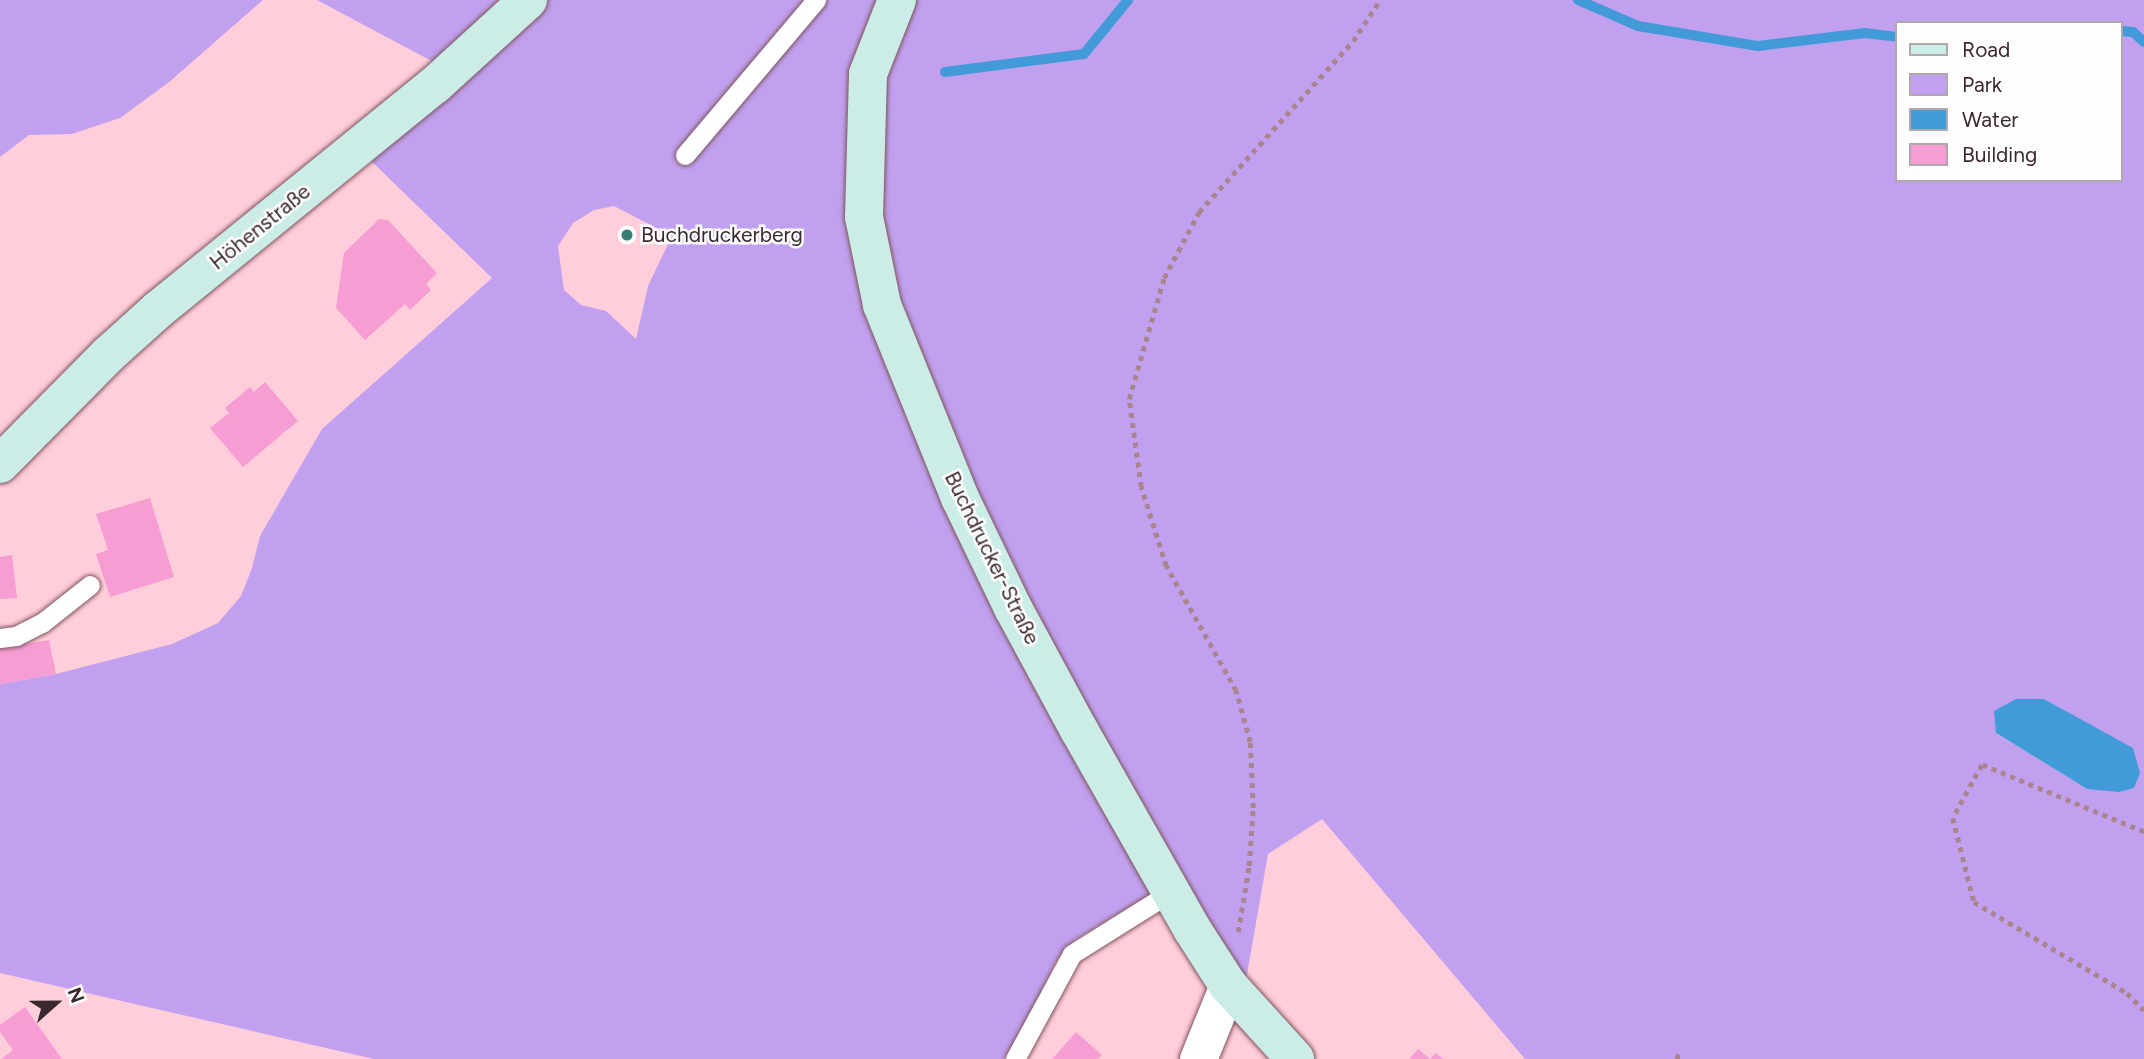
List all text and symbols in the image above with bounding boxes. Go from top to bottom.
legend [1896,21,2123,182]
text: Road [1962,37,2010,62]
text: Park [1962,72,2002,97]
text: Water [1962,107,2018,132]
text: Building [1962,142,2037,167]
street label: Höhenstraße [205,179,315,275]
place label: Buchdruckerberg [641,222,803,248]
marker: Buchdruckerberg [619,227,635,243]
street label: Buchdrucker-Straße [939,467,1045,649]
north arrow [21,968,91,1038]
text: N [63,984,89,1006]

